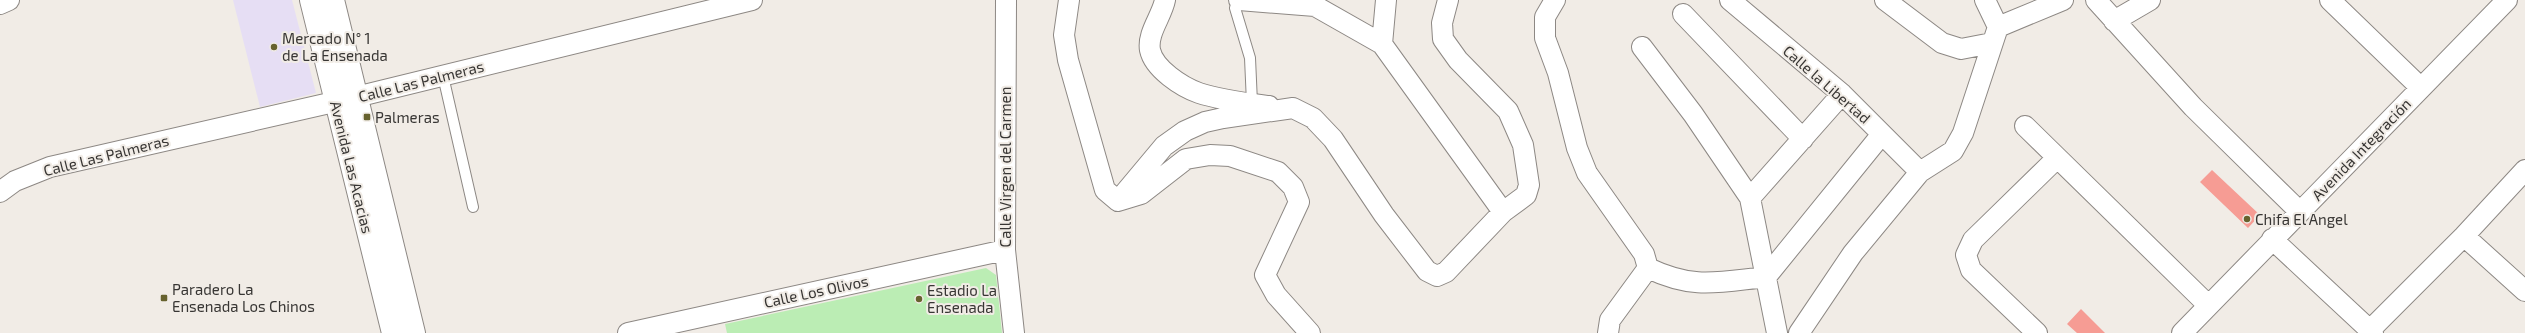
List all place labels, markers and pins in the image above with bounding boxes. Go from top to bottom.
place label: Mercado N° 1 de La Ensenada [282,29,388,64]
marker: Mercado N° 1 de La Ensenada [269,42,279,52]
place label: Palmeras [375,108,440,126]
marker: Palmeras [362,112,372,122]
place label: Chifa El Angel [2255,210,2348,228]
marker: Chifa El Angel [2242,214,2252,224]
place label: Paradero La Ensenada Los Chinos [172,280,315,315]
place label: Estadio La Ensenada [927,281,997,316]
marker: Paradero La Ensenada Los Chinos [159,293,169,303]
marker: Estadio La Ensenada [914,294,924,304]

